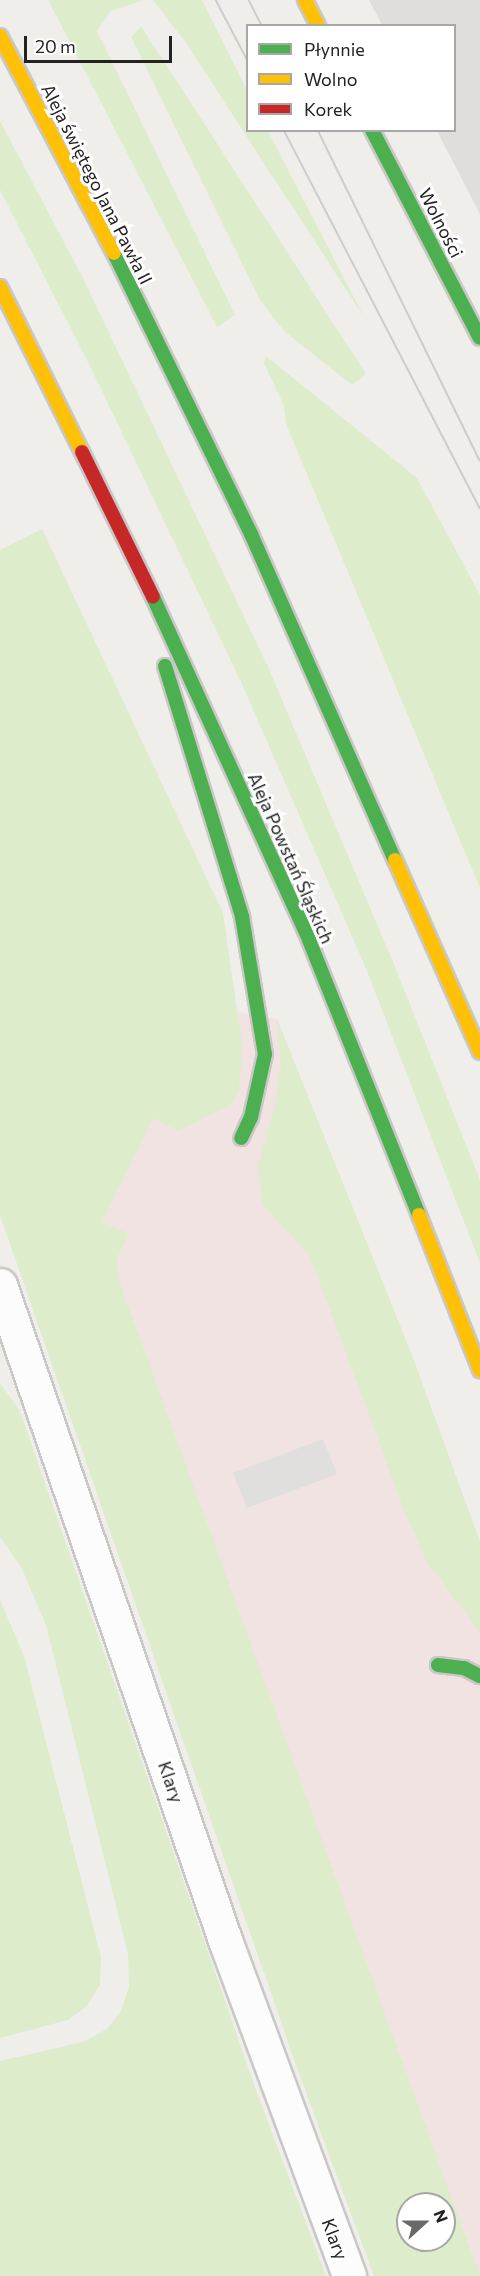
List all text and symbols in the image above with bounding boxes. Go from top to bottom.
scale bar [27,24,176,62]
legend [246,24,456,132]
text: 20 m [35,35,76,57]
text: Płynnie [304,38,365,60]
text: Wolno [304,68,358,90]
street label: Aleja świętego Jana Pawła II [37,80,157,288]
text: Korek [304,98,352,120]
street label: Wolności [414,185,468,261]
street label: Aleja Powstań Śląskich [244,769,338,947]
street label: Klary [154,1758,188,1806]
north arrow [396,2192,456,2252]
text: N [430,2207,452,2225]
street label: Klary [317,2215,353,2263]

